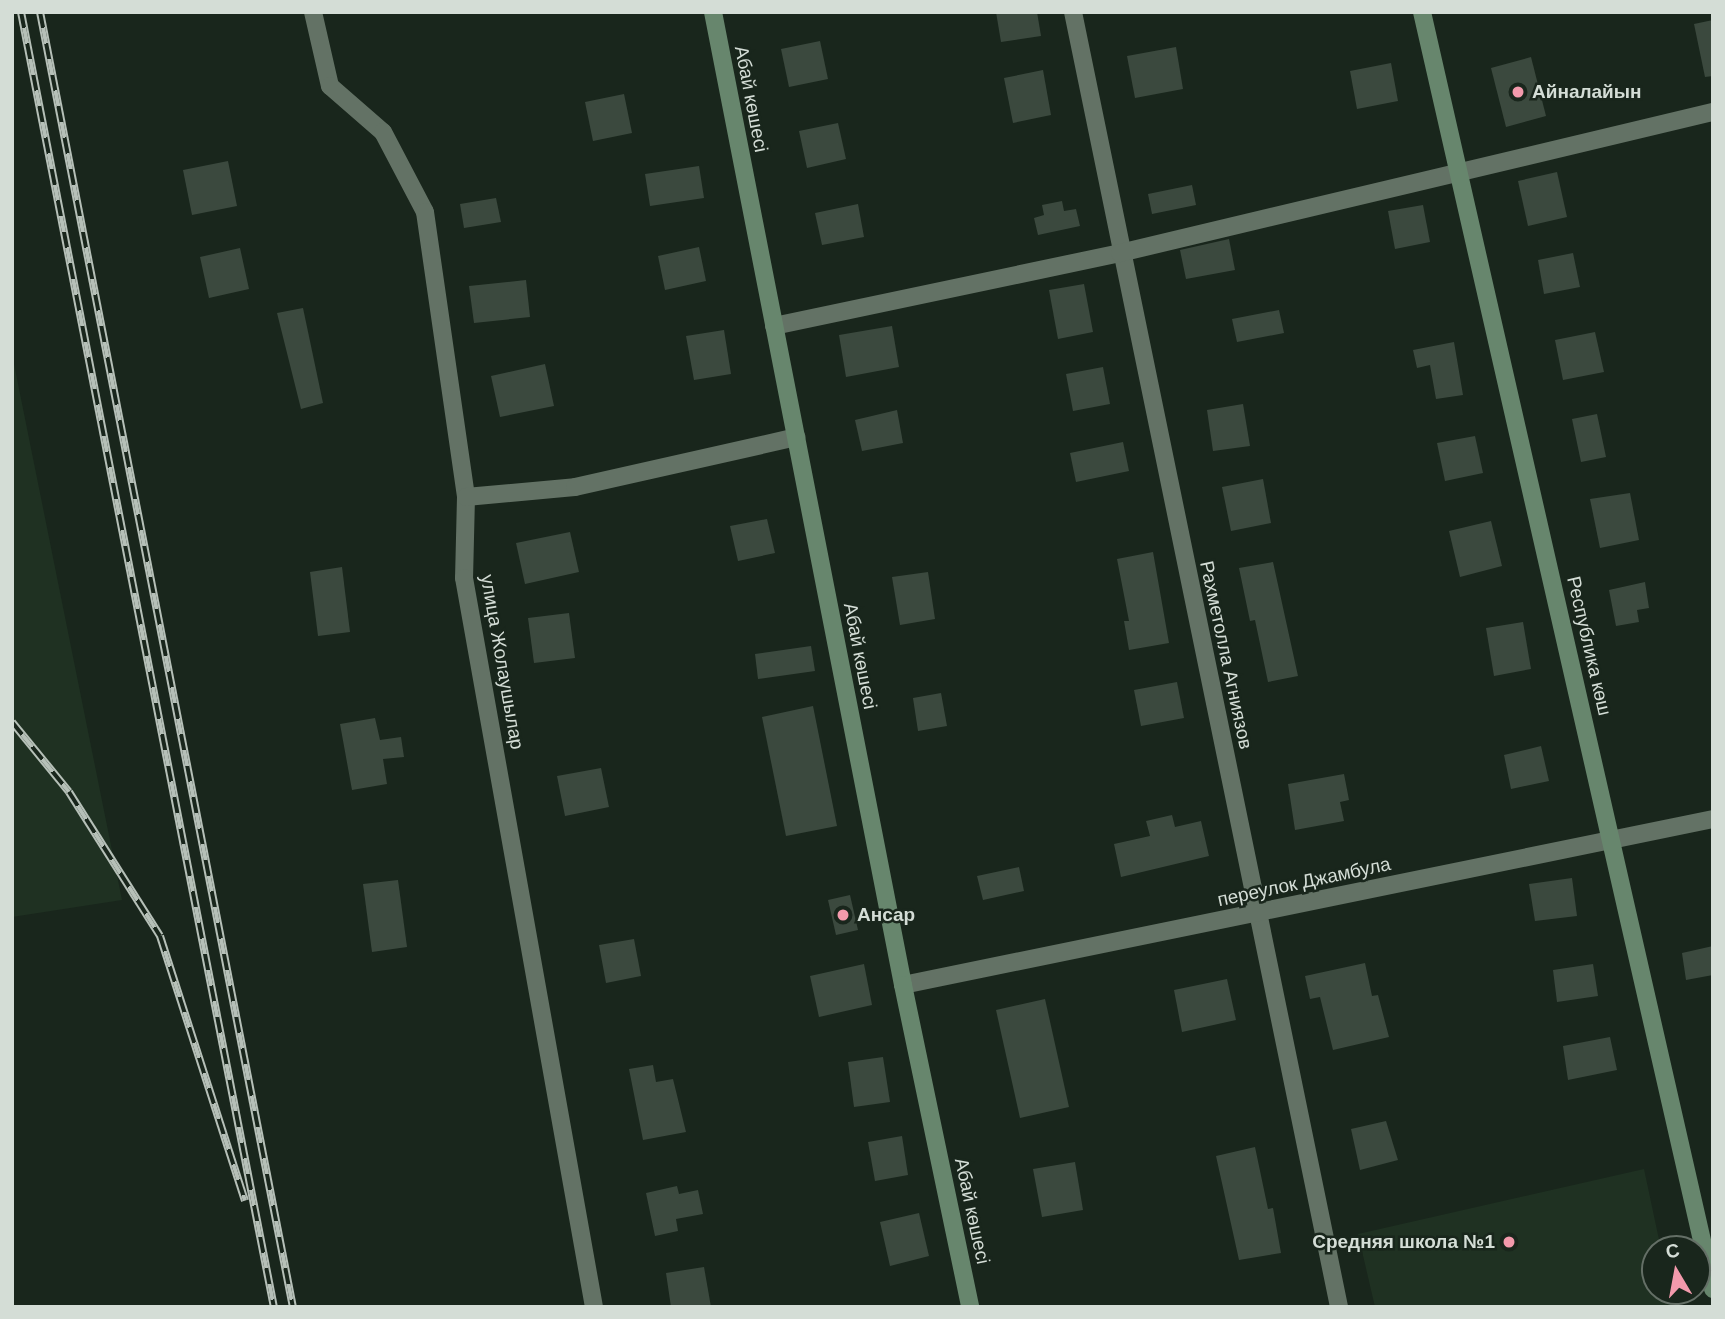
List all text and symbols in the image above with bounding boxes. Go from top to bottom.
street label: Абай көшесі [730,44,772,154]
place label: Айналайын [1532,81,1641,103]
marker: Айналайын [1510,84,1526,100]
street label: Рахметолла Агниязов [1195,559,1257,751]
street label: улица Жолаушылар [475,573,529,751]
street label: Республика көш [1562,574,1616,718]
street label: Абай көшесі [839,601,881,711]
street label: переулок Джамбула [1215,852,1393,912]
place label: Ансар [857,904,915,926]
marker: Ансар [835,907,851,923]
street label: Абай көшесі [950,1156,994,1266]
place label: Средняя школа №1 [1312,1231,1495,1253]
marker: Средняя школа №1 [1501,1234,1517,1250]
north arrow [1641,1235,1711,1305]
text: С [1664,1239,1681,1262]

